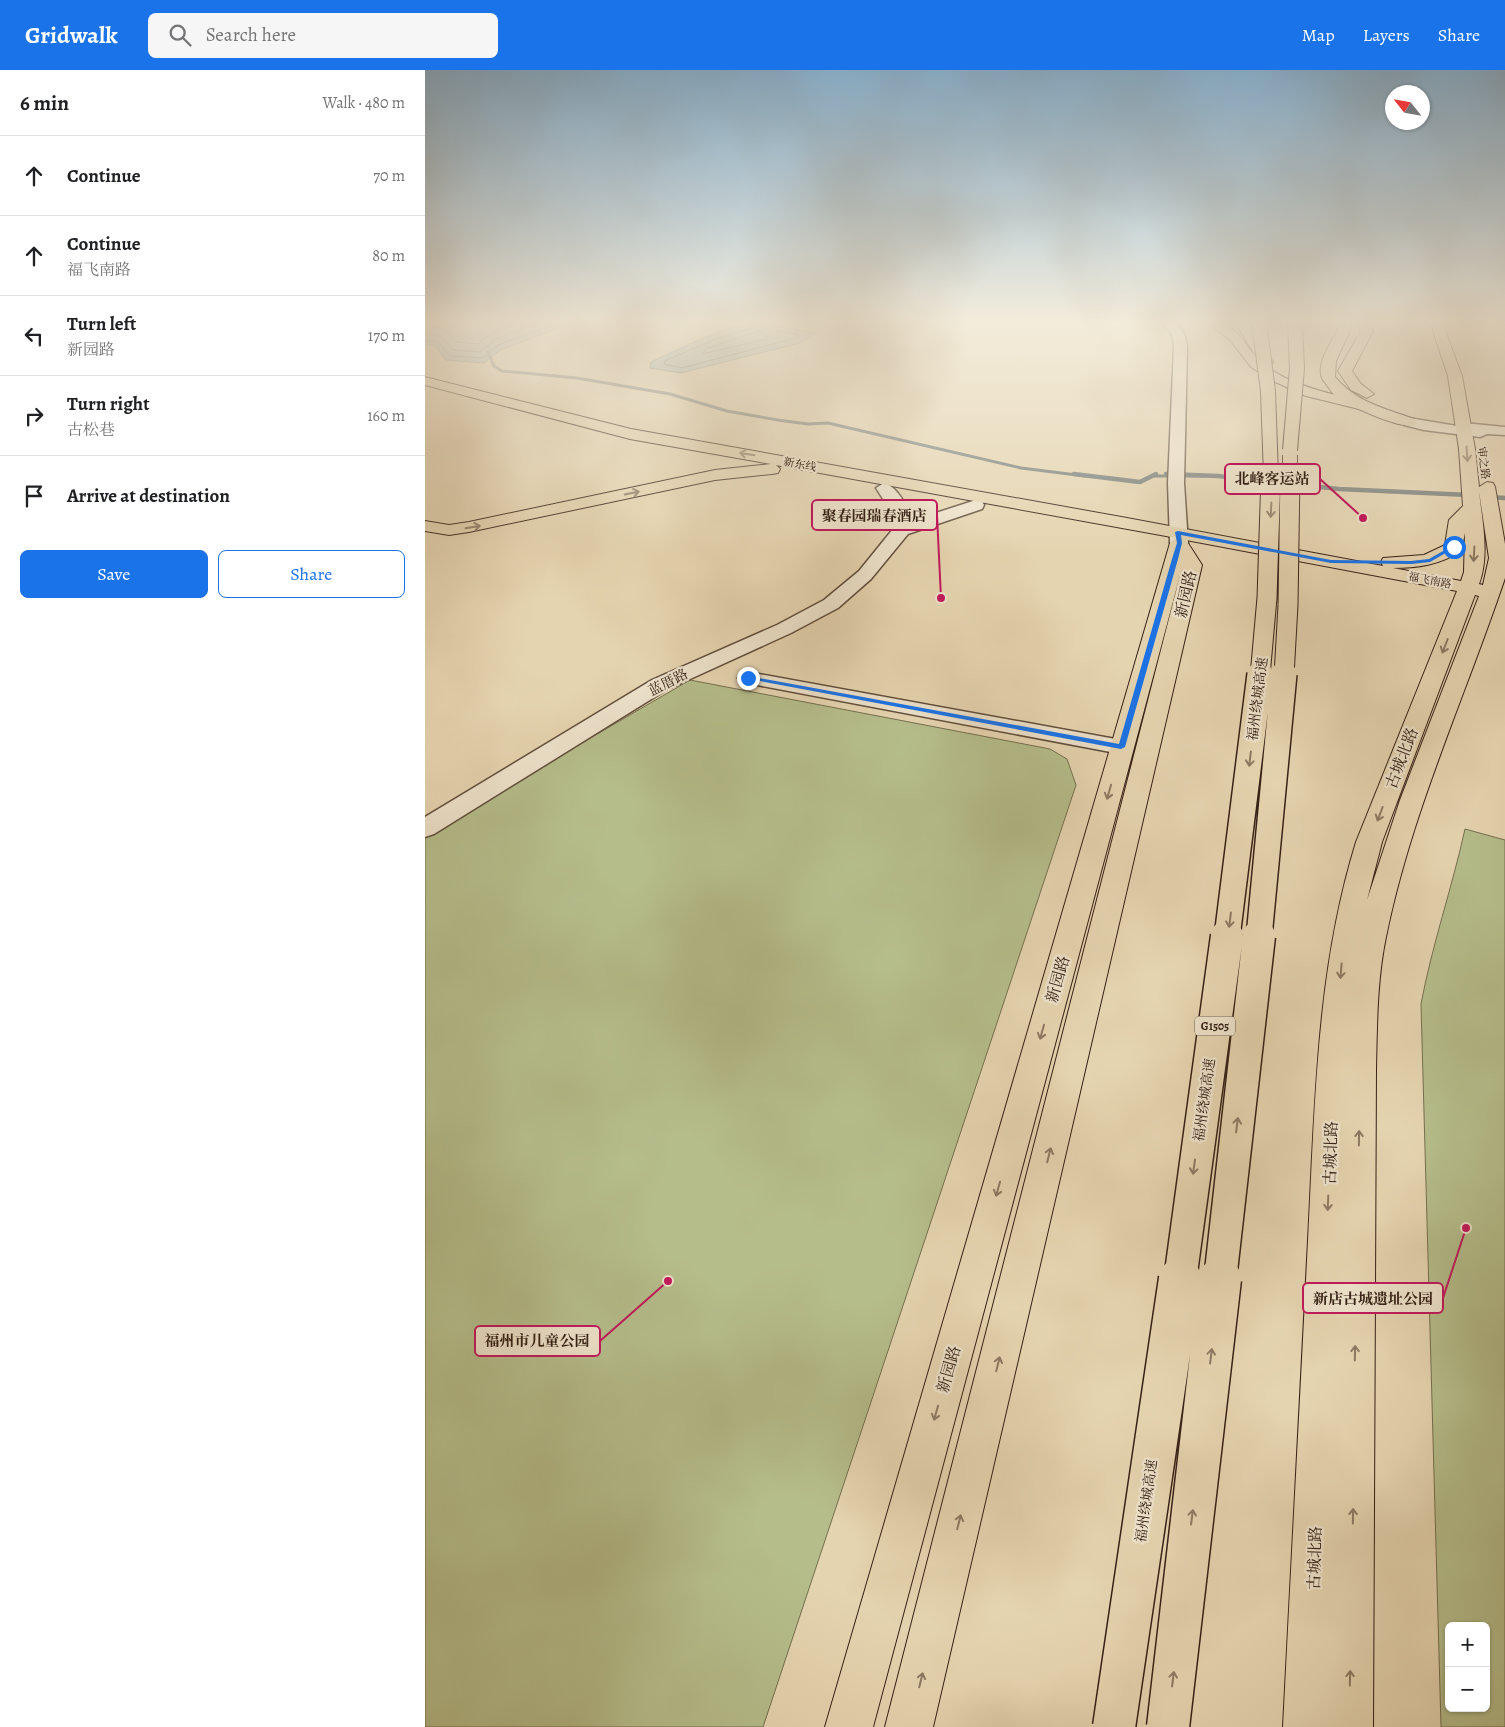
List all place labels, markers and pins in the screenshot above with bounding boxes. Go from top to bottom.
callout: 北峰客运站 [1225,464,1320,494]
callout: 聚春园瑞春酒店 [812,500,937,530]
callout: 新店古城遗址公园 [1303,1283,1443,1313]
callout: 福州市儿童公园 [475,1326,600,1356]

